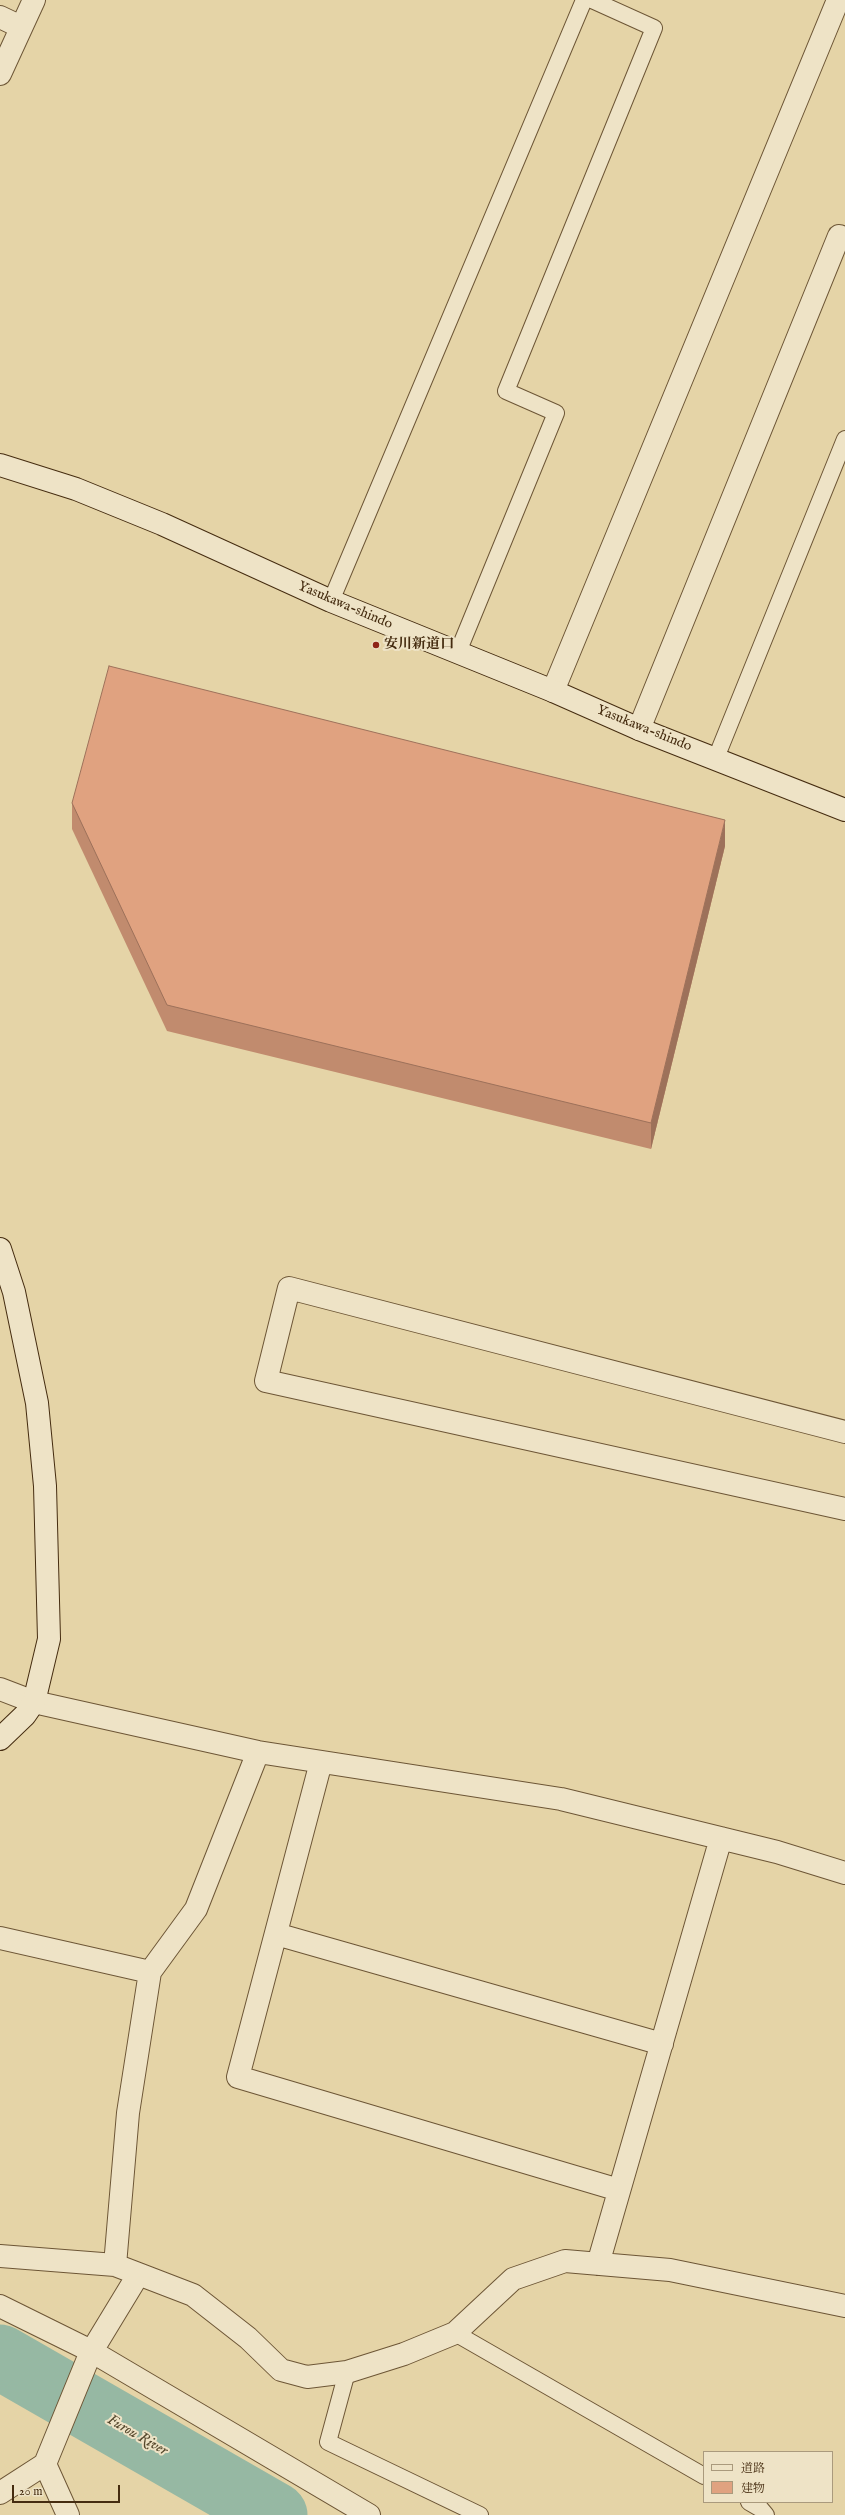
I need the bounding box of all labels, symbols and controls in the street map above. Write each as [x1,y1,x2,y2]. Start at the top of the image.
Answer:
street label: Yasukawa-shindo [295,579,395,633]
place label: 安川新道口 [384,637,454,653]
marker: 安川新道口 [371,640,381,650]
street label: Yasukawa-shindo [594,702,694,756]
water label: Furou River [104,2411,170,2461]
legend [703,2451,833,2503]
text: 道路 [741,2461,765,2476]
scale bar [14,2477,122,2503]
text: 建物 [741,2481,765,2496]
text: 20 m [19,2484,42,2499]

